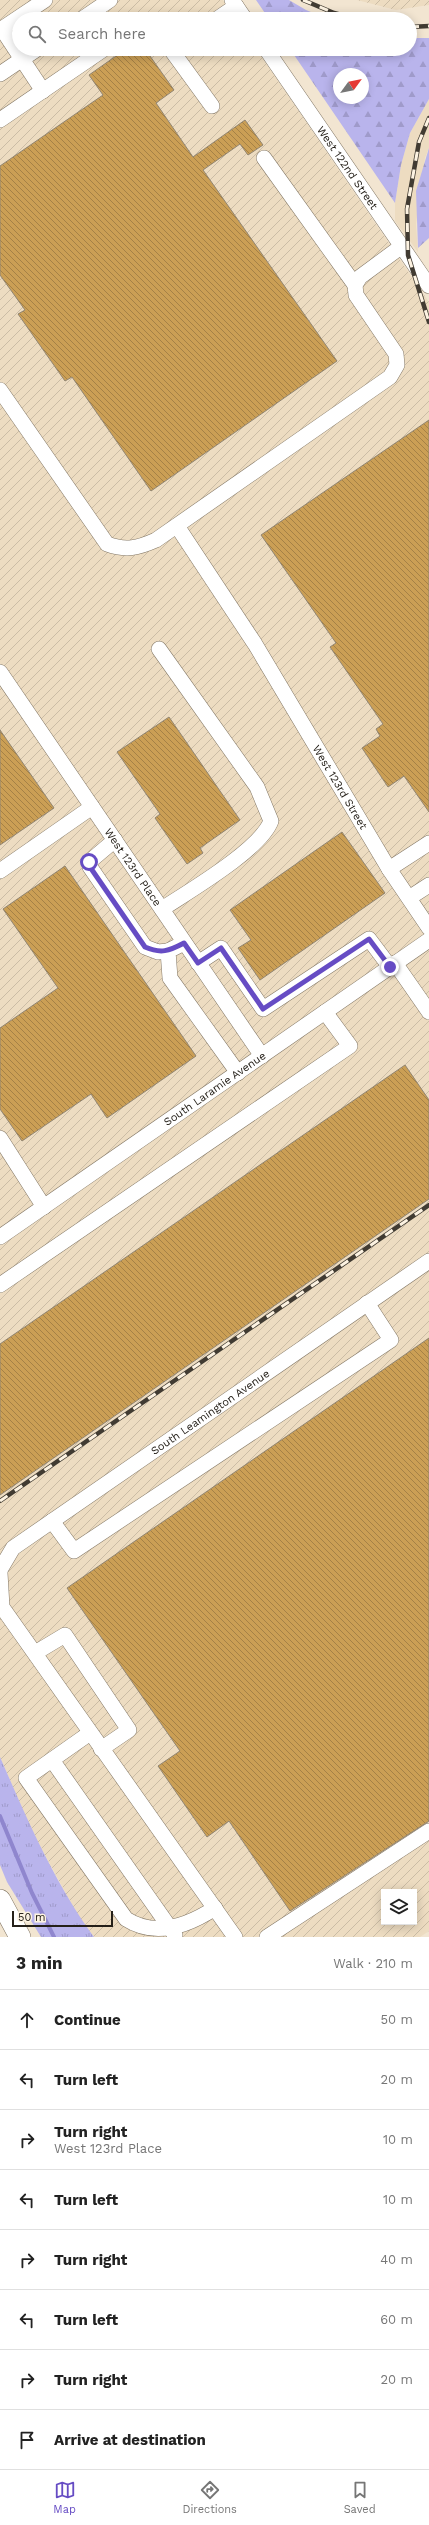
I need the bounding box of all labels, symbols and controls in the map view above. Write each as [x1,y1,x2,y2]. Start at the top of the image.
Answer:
search box [12,12,417,56]
icon: search [26,23,48,45]
text: Search here [58,25,146,43]
north arrow [333,68,369,104]
street label: West 122nd Street [314,124,381,212]
street label: West 123rd Street [310,743,370,832]
street label: West 123rd Place [101,826,164,909]
route start [80,853,98,871]
route end [381,958,399,976]
street label: South Laramie Avenue [161,1049,268,1129]
street label: South Leamington Avenue [149,1367,272,1458]
map controls [381,1889,417,1925]
button: layers [381,1889,417,1925]
scale bar [12,1909,113,1928]
text: 50 m [18,1911,45,1924]
text: 3 min [16,1953,62,1973]
text: Walk · 210 m [333,1956,413,1971]
icon: ahead [16,2009,38,2031]
text: Continue [54,2011,121,2029]
text: 50 m [381,2012,413,2027]
icon: left [16,2069,38,2091]
text: Turn left [54,2071,118,2089]
text: 20 m [381,2072,413,2087]
text: Turn right [54,2123,127,2141]
icon: right [16,2129,38,2151]
text: 10 m [383,2132,413,2147]
text: West 123rd Place [54,2141,162,2156]
icon: left [16,2189,38,2211]
text: Turn left [54,2191,118,2209]
text: 10 m [383,2192,413,2207]
icon: right [16,2249,38,2271]
text: Turn right [54,2251,127,2269]
text: 40 m [380,2252,413,2267]
icon: left [16,2309,38,2331]
text: Turn left [54,2311,118,2329]
text: 60 m [380,2312,413,2327]
icon: right [16,2369,38,2391]
text: Turn right [54,2371,127,2389]
text: 20 m [381,2372,413,2387]
icon: arrive [16,2429,38,2451]
text: Arrive at destination [54,2431,206,2449]
tab: Map [53,2479,76,2516]
tab: Directions [183,2479,237,2516]
tab: Saved [344,2479,376,2516]

